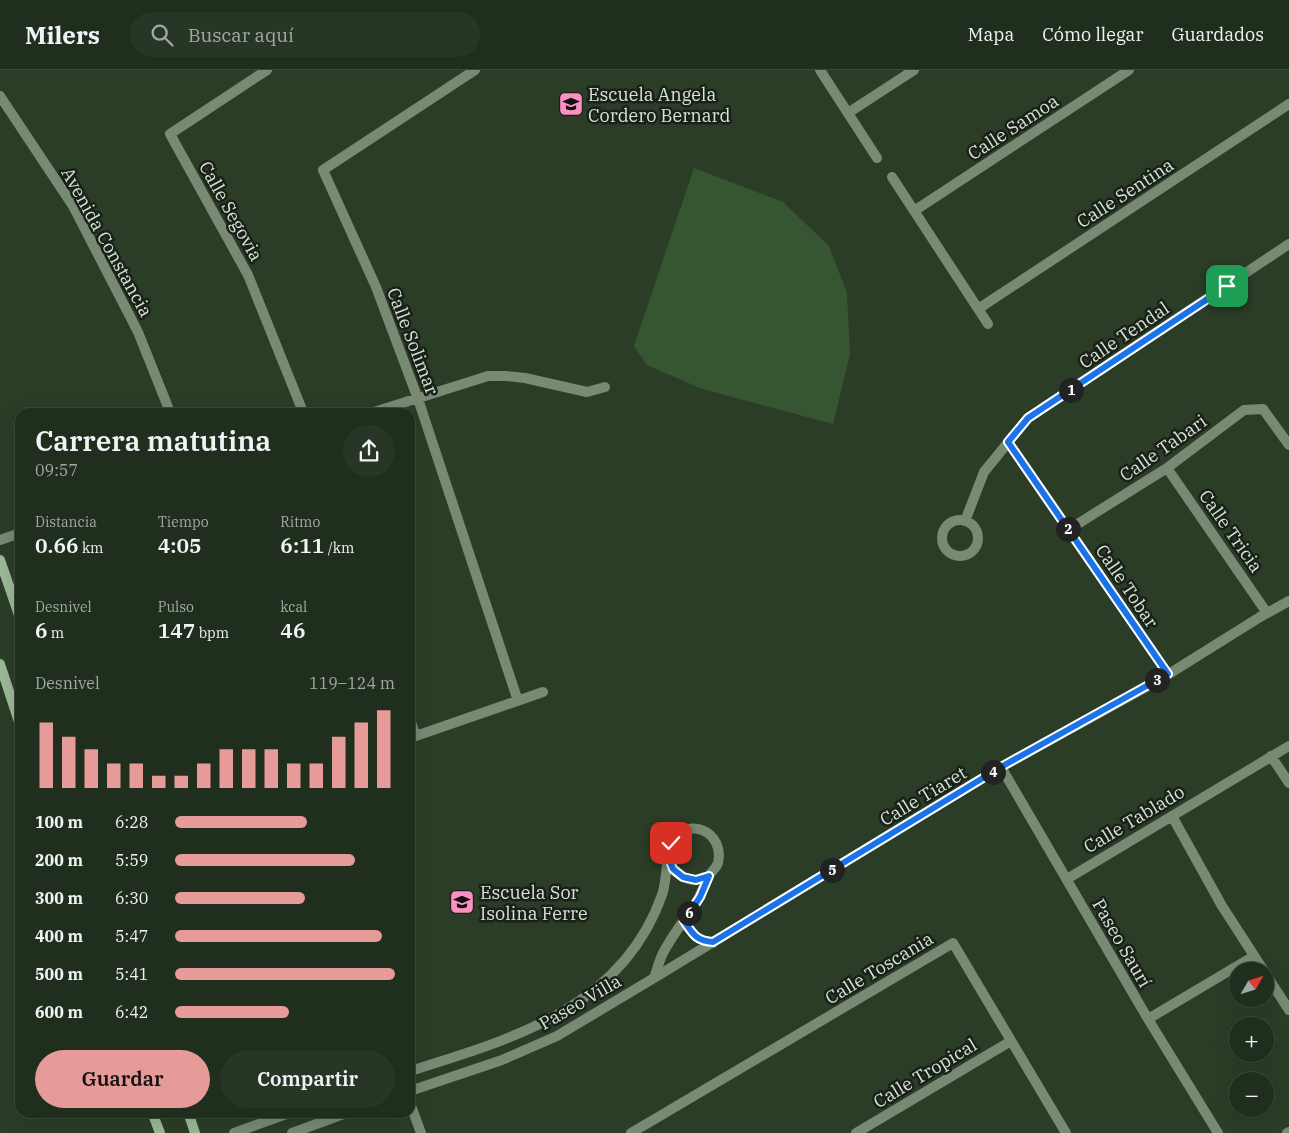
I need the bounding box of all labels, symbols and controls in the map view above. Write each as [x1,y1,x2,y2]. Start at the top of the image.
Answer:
search box [130,12,480,57]
text: Milers [25,19,100,51]
icon: search [148,21,176,49]
text: Buscar aquí [188,23,294,47]
text: Mapa [968,23,1014,46]
text: Cómo llegar [1042,23,1143,46]
text: Guardados [1171,23,1264,46]
place label: Escuela Angela Cordero Bernard [588,83,731,127]
street label: Calle Samoa [963,89,1063,165]
school or university icon: Escuela Angela Cordero Bernard [558,91,584,117]
street label: Calle Sentina [1072,153,1178,233]
street label: Calle Segovia [194,157,268,265]
street label: Avenida Constancia [56,163,158,321]
pin [1206,265,1248,307]
icon: arrive [1213,272,1241,300]
street label: Calle Solimar [382,284,444,398]
street label: Calle Tendal [1074,296,1174,374]
pin: 1 [1058,378,1084,402]
text: 1 [1067,381,1076,399]
street label: Calle Tabari [1115,409,1211,486]
text: Carrera matutina [35,422,271,459]
button: share [343,425,395,477]
text: 09:57 [35,460,78,480]
street label: Calle Tricia [1194,485,1268,577]
text: Distancia [35,513,97,531]
text: Tiempo [158,513,209,531]
text: Ritmo [280,513,320,531]
pin: 2 [1056,516,1080,542]
text: 2 [1064,520,1073,538]
text: 0.66 [35,531,79,559]
text: 4:05 [158,531,202,559]
text: 6:11 [280,531,324,559]
text: km [79,539,103,557]
text: /km [324,539,354,557]
street label: Calle Tobar [1091,540,1163,632]
text: Desnivel [35,598,92,616]
text: Pulso [158,598,194,616]
text: kcal [280,598,307,616]
text: 6 [35,616,48,644]
text: 147 [158,616,195,644]
text: 46 [280,616,306,644]
text: m [48,624,64,642]
text: bpm [195,624,229,642]
pin: 3 [1144,668,1170,692]
text: 3 [1153,671,1162,689]
text: Desnivel [35,673,100,693]
text: 119–124 m [309,673,395,693]
pin: 4 [980,760,1006,784]
street label: Calle Tiaret [875,761,971,831]
text: 4 [989,763,998,781]
street label: Calle Tablado [1079,780,1189,858]
text: 100 m [35,812,83,832]
text: 6:28 [115,812,148,832]
pin [650,822,692,864]
icon: check [657,829,685,857]
text: 200 m [35,850,83,870]
text: 5:59 [115,850,148,870]
pin: 5 [820,858,844,882]
text: 5 [828,861,837,879]
place label: Escuela Sor Isolina Ferre [480,881,588,925]
text: 300 m [35,888,83,908]
text: 6:30 [115,888,148,908]
school or university icon: Escuela Sor Isolina Ferre [449,889,475,915]
street label: Paseo Saurí [1087,895,1157,992]
pin: 6 [676,900,702,926]
text: 6 [685,904,694,922]
text: 400 m [35,926,83,946]
text: 5:47 [115,926,148,946]
street label: Calle Toscania [821,927,937,1009]
north arrow [1229,962,1274,1008]
map controls [1229,962,1274,1117]
text: 500 m [35,964,83,984]
text: 5:41 [115,964,148,984]
street label: Paseo Villa [535,969,625,1035]
text: 600 m [35,1002,83,1022]
text: 6:42 [115,1002,148,1022]
button: + [1229,1017,1274,1062]
street label: Calle Tropical [869,1033,981,1113]
button: Guardar [35,1050,210,1108]
button: Compartir [220,1050,395,1108]
button: − [1229,1072,1274,1117]

